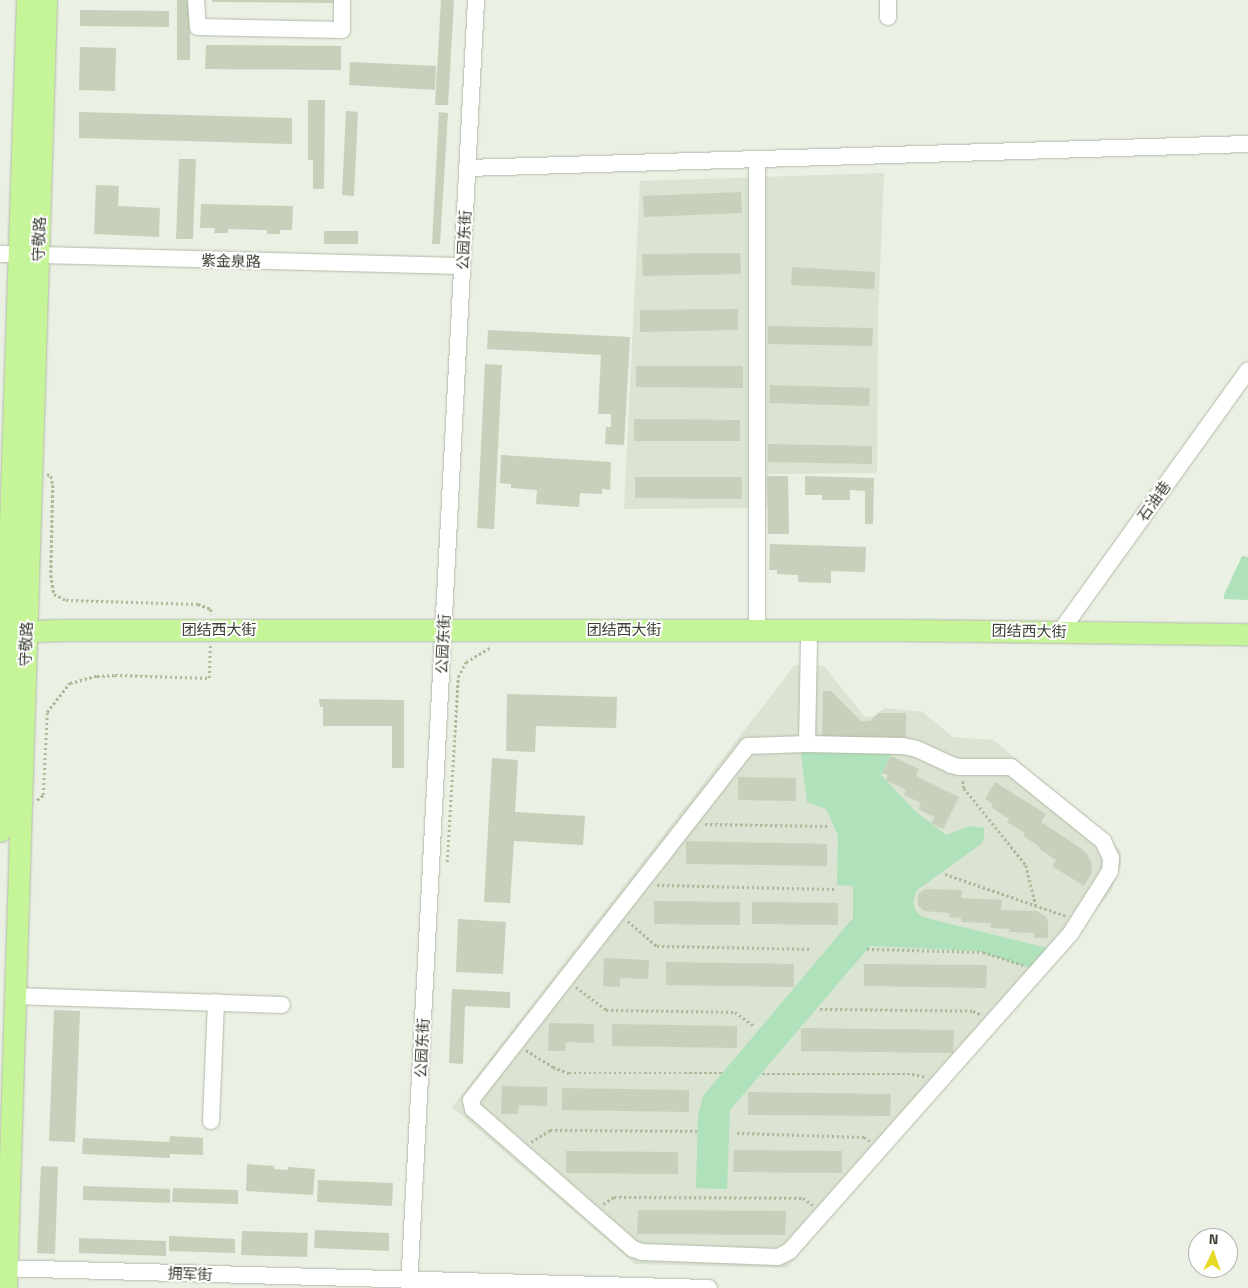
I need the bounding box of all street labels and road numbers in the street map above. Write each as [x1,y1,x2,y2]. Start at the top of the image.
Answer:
street label: 公园东街 [453,210,475,270]
street label: 守敬路 [29,216,49,262]
street label: 紫金泉路 [201,251,261,271]
street label: 石油巷 [1133,478,1175,524]
street label: 公园东街 [432,614,454,674]
street label: 守敬路 [16,621,36,667]
street label: 团结西大街 [182,621,256,639]
street label: 团结西大街 [587,621,661,639]
street label: 团结西大街 [991,621,1067,641]
street label: 公园东街 [411,1018,433,1078]
street label: 拥军街 [167,1264,213,1284]

